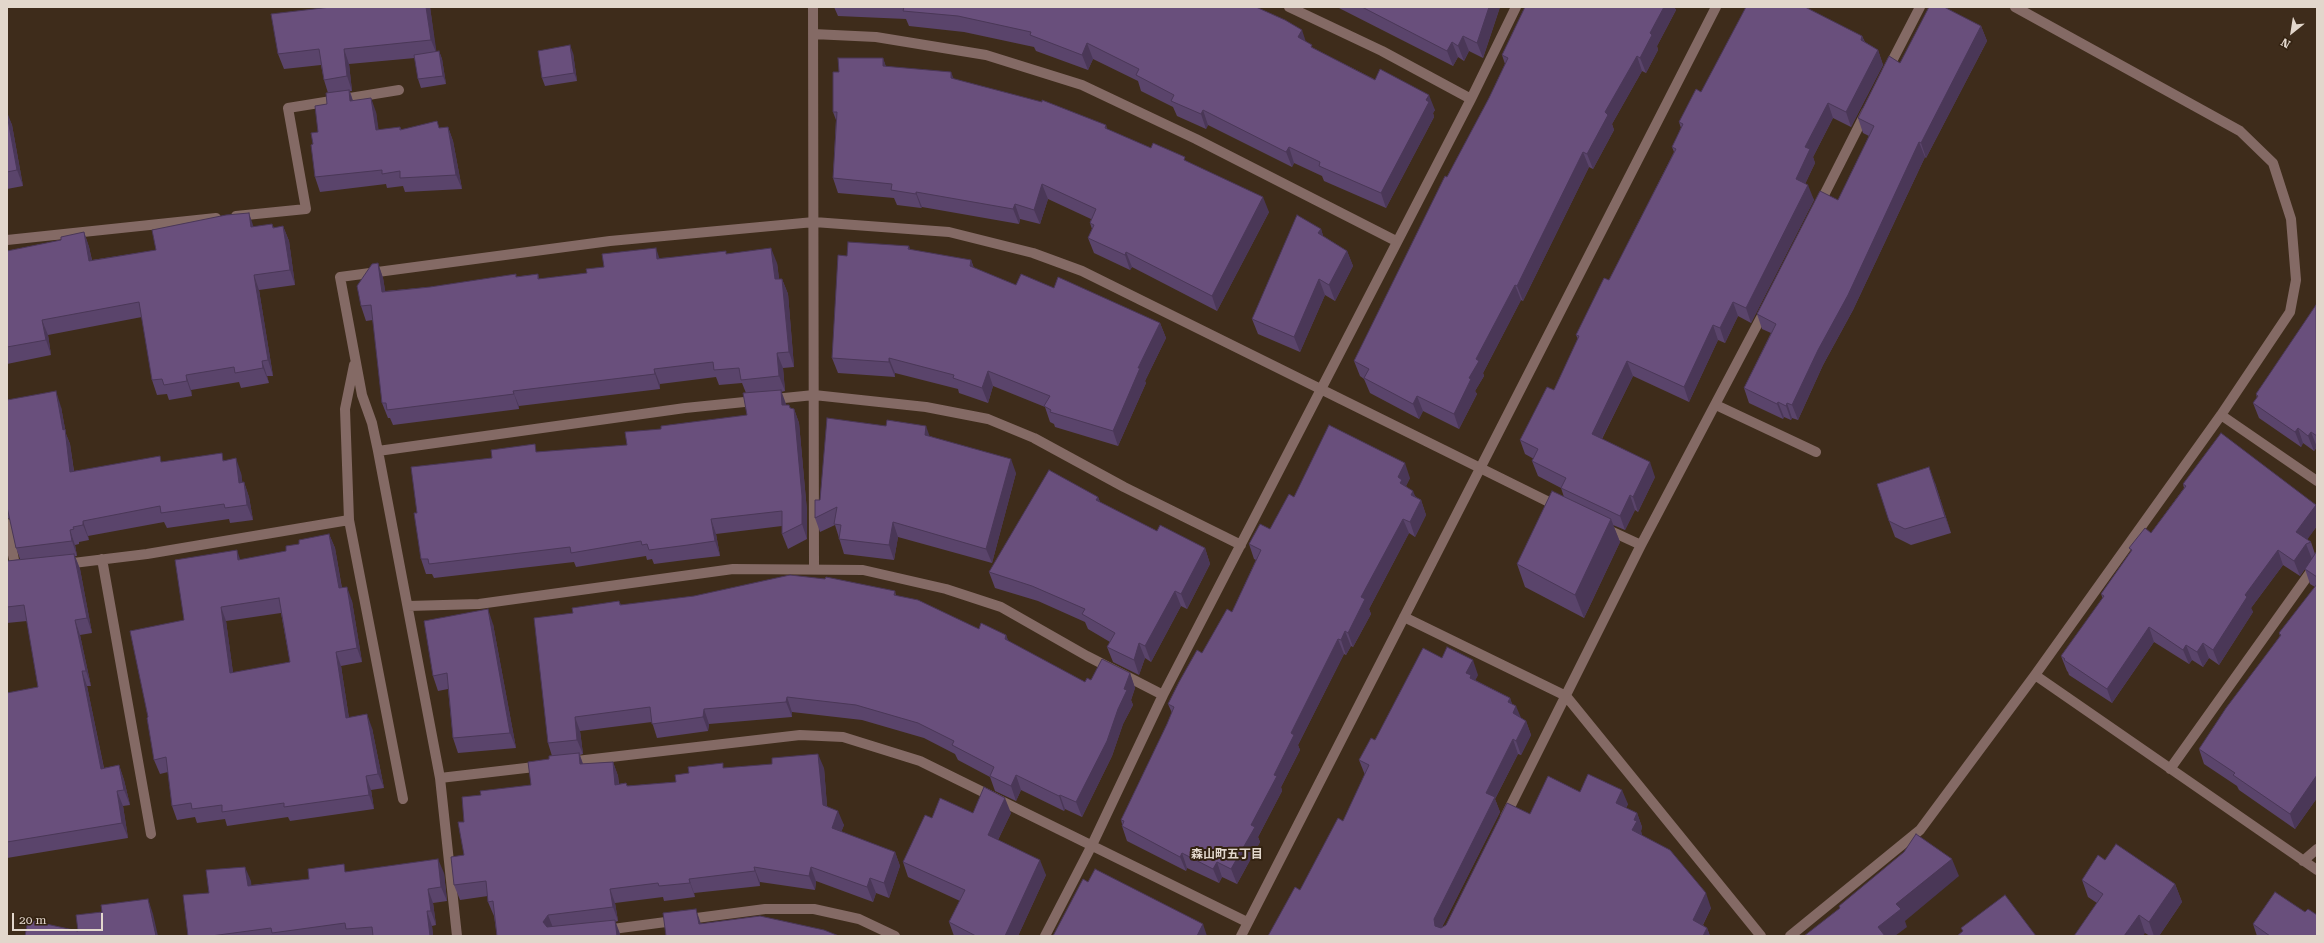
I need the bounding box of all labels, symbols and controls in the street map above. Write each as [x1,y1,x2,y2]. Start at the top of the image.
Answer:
north arrow [2272,12,2312,52]
text: N [2279,35,2293,51]
district label: 森山町五丁目 [1191,847,1263,861]
scale bar [14,905,105,931]
text: 20 m [19,913,46,927]

